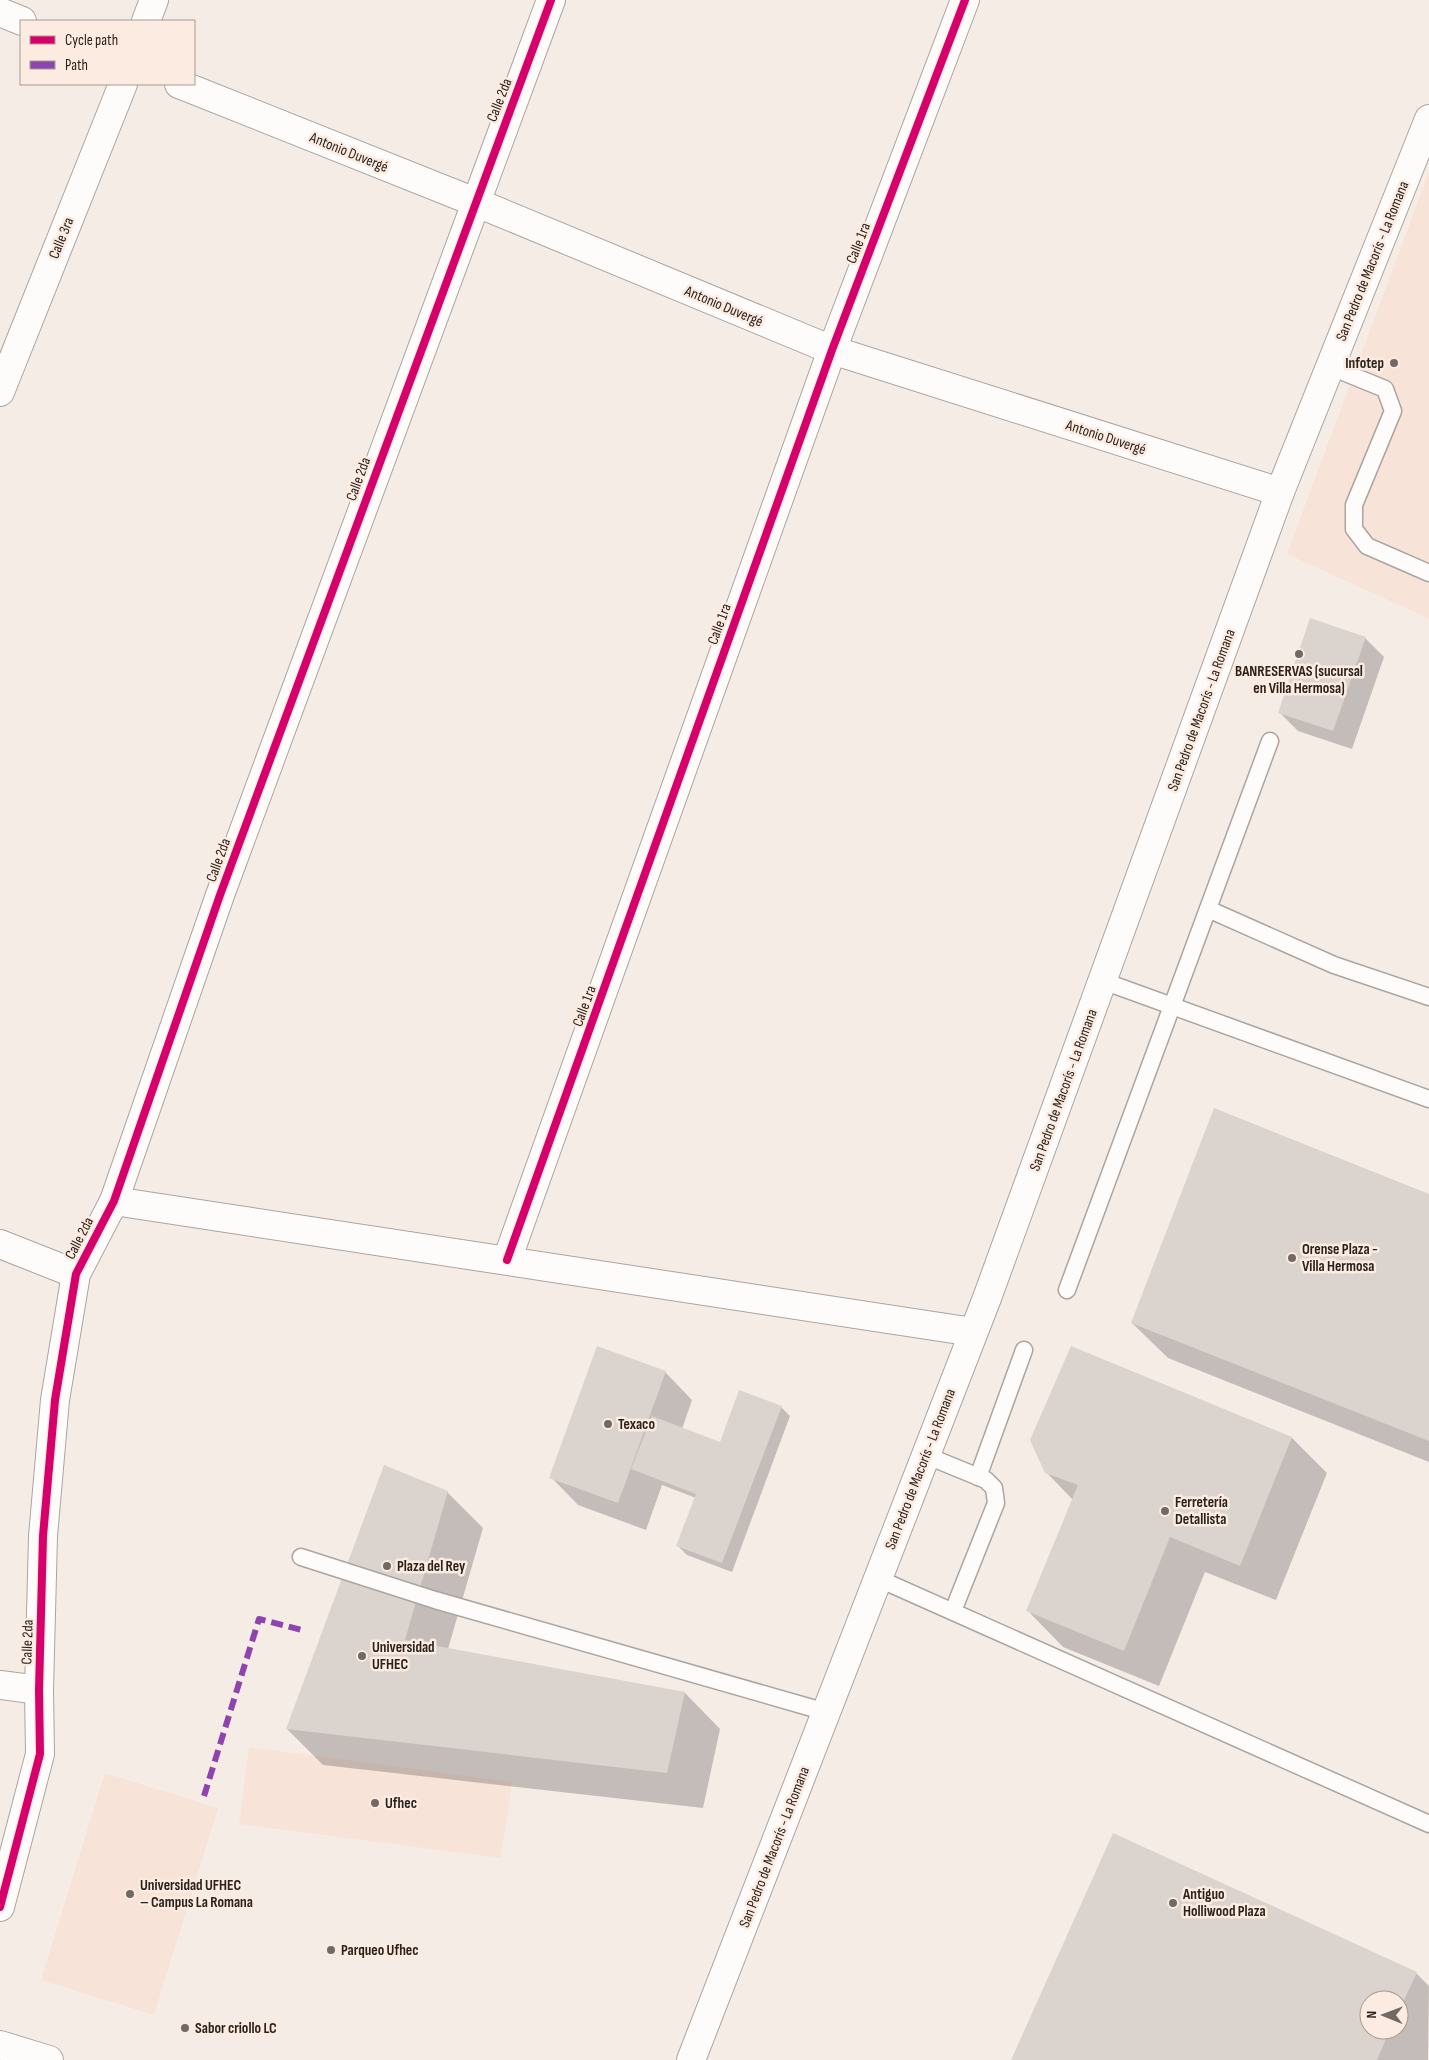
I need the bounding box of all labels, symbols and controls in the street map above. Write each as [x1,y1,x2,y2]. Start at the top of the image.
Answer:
legend [20,20,195,85]
text: Cycle path [65,31,118,50]
text: Path [65,56,88,75]
street label: Calle 2da [483,76,516,125]
street label: Antonio Duvergé [306,128,391,177]
street label: San Pedro de Macorís - La Romana [1332,178,1413,344]
street label: Calle 3ra [45,215,78,262]
street label: Calle 1ra [842,220,875,266]
street label: Antonio Duvergé [681,281,766,331]
place label: Infotep [1345,354,1384,373]
marker: Infotep [1388,357,1400,369]
street label: Antonio Duvergé [1063,415,1148,459]
street label: Calle 2da [342,455,375,504]
street label: Calle 1ra [703,601,736,647]
street label: San Pedro de Macorís - La Romana [1163,626,1240,794]
marker: BANRESERVAS (sucursal en Villa Hermosa) [1293,648,1305,660]
place label: BANRESERVAS (sucursal en Villa Hermosa) [1235,662,1363,698]
street label: Calle 2da [202,836,235,885]
street label: Calle 1ra [568,983,601,1029]
street label: San Pedro de Macorís - La Romana [1025,1006,1102,1174]
street label: Calle 2da [61,1214,98,1263]
place label: Orense Plaza - Villa Hermosa [1302,1240,1378,1276]
marker: Orense Plaza - Villa Hermosa [1286,1252,1298,1264]
street label: San Pedro de Macorís - La Romana [881,1386,960,1552]
place label: Texaco [618,1415,655,1434]
marker: Texaco [602,1418,614,1430]
place label: Ferretería Detallista [1175,1493,1228,1529]
marker: Ferretería Detallista [1159,1505,1171,1517]
place label: Plaza del Rey [397,1557,466,1576]
marker: Plaza del Rey [381,1560,393,1572]
street label: Calle 2da [17,1619,38,1665]
place label: Universidad UFHEC [372,1638,435,1674]
marker: Universidad UFHEC [356,1650,368,1662]
street label: San Pedro de Macorís - La Romana [735,1764,814,1930]
place label: Ufhec [385,1794,417,1813]
marker: Ufhec [369,1797,381,1809]
place label: Universidad UFHEC – Campus La Romana [140,1876,253,1912]
place label: Antiguo Holliwood Plaza [1182,1885,1266,1921]
marker: Universidad UFHEC – Campus La Romana [124,1888,136,1900]
marker: Antiguo Holliwood Plaza [1167,1897,1179,1909]
place label: Parqueo Ufhec [341,1941,419,1960]
marker: Parqueo Ufhec [325,1944,337,1956]
north arrow [1359,1990,1409,2040]
text: N [1363,2011,1380,2019]
place label: Sabor criollo LC [195,2019,277,2038]
marker: Sabor criollo LC [179,2022,191,2034]

